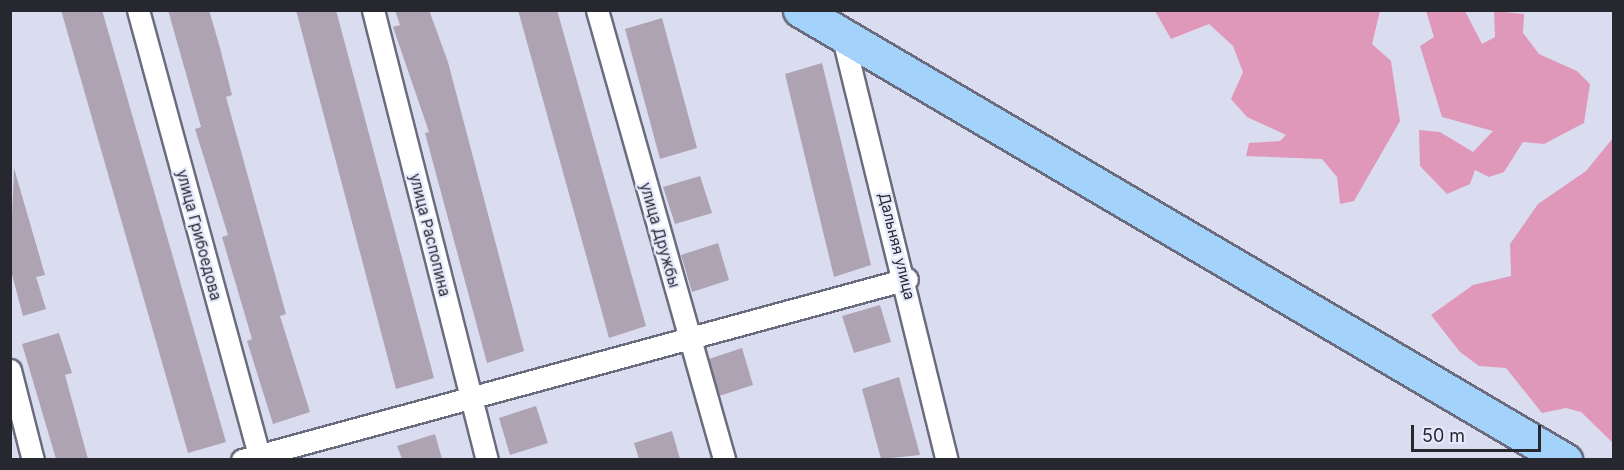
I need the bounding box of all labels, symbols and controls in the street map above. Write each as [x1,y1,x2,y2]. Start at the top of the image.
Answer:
street label: улица Грибоедова [173,168,225,302]
street label: улица Распопина [406,172,454,298]
street label: улица Дружбы [636,180,684,290]
street label: Дальняя улица [875,190,919,302]
scale bar [1414,413,1544,451]
text: 50 m [1422,425,1465,446]

